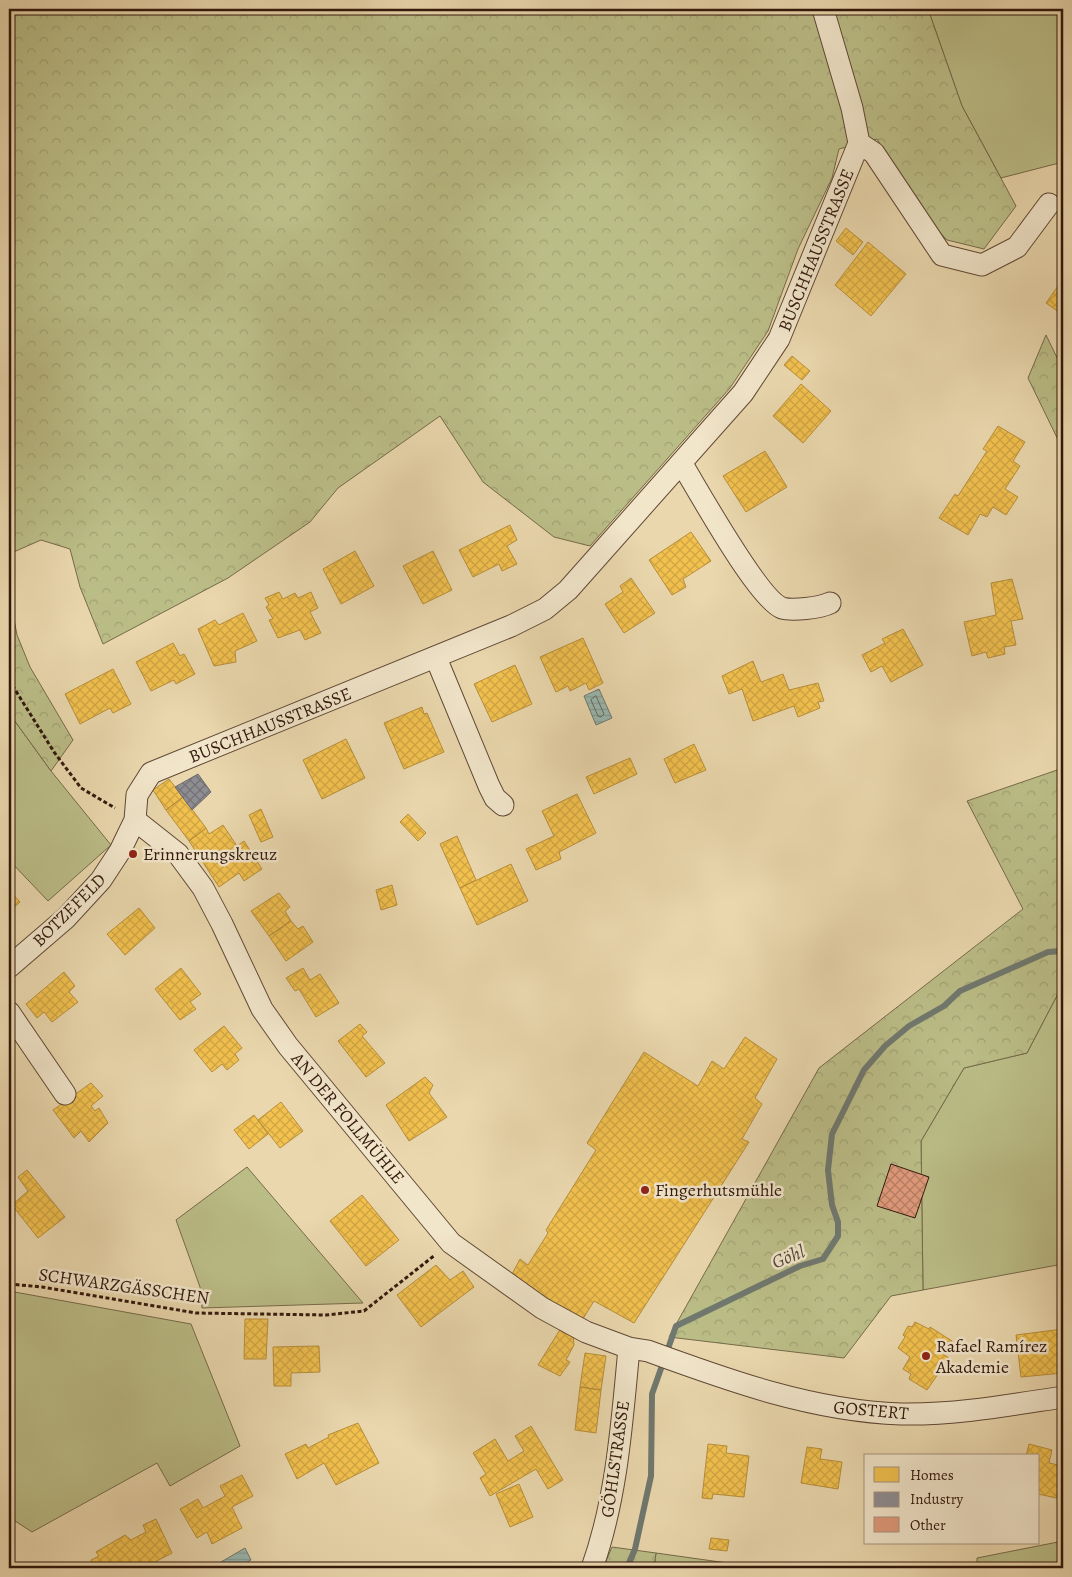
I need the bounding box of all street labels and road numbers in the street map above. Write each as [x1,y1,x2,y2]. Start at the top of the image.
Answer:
street label: BUSCHHAUSSTRASSE [772,165,860,335]
street label: BUSCHHAUSSTRASSE [185,681,355,769]
street label: BOTZEFELD [27,868,111,952]
street label: AN DER FOLLMÜHLE [285,1046,410,1189]
street label: SCHWARZGÄSSCHEN [37,1262,211,1310]
street label: GOSTERT [832,1395,910,1425]
street label: GÖHLSTRASSE [595,1399,635,1519]

